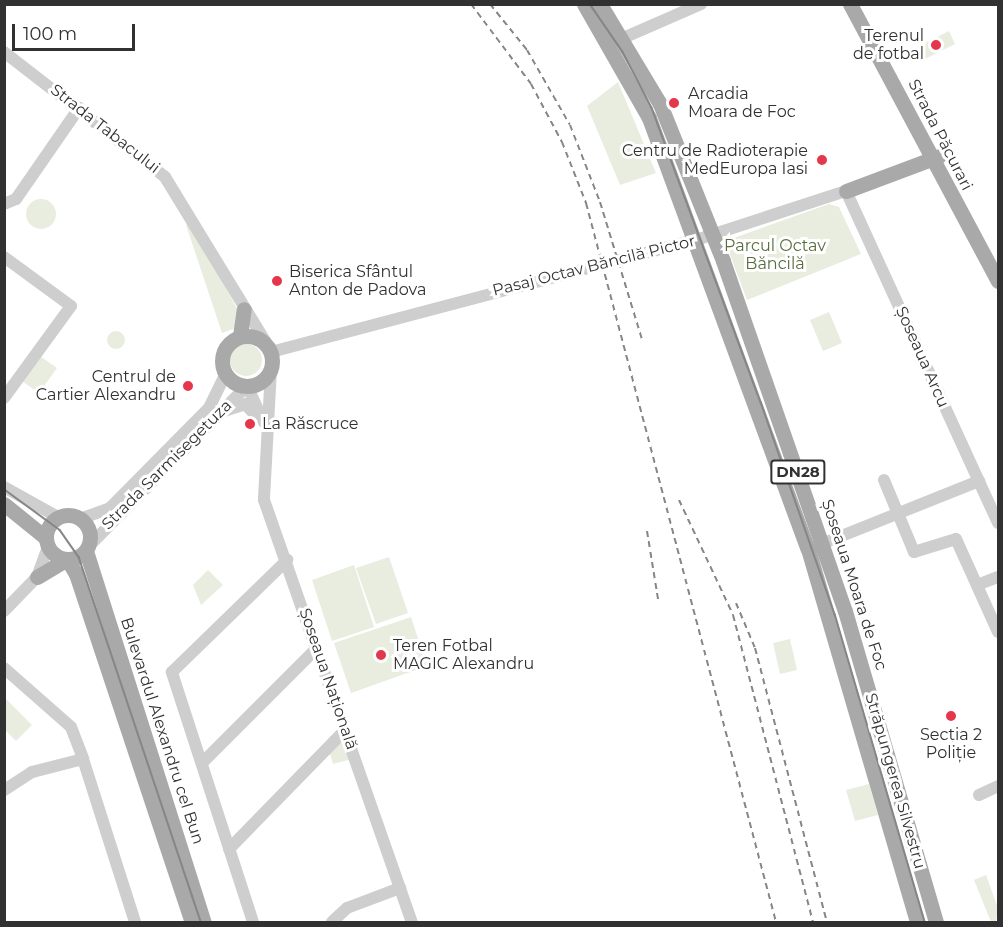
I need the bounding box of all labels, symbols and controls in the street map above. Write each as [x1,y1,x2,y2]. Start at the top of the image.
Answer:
scale bar [15,12,138,50]
text: 100 m [23,23,77,45]
place label: Terenul de fotbal [853,26,924,64]
marker: Terenul de fotbal [929,38,943,52]
street label: Strada Păcurari [904,76,976,194]
street label: Strada Tabacului [46,80,164,178]
place label: Arcadia Moara de Foc [688,84,796,122]
marker: Arcadia Moara de Foc [665,94,683,112]
place label: Centru de Radioterapie MedEuropa Iasi [622,141,808,179]
marker: Centru de Radioterapie MedEuropa Iasi [813,151,831,169]
street label: Pasaj Octav Băncilă Pictor [491,231,697,301]
park label: Parcul Octav Băncilă [724,236,826,274]
place label: Biserica Sfântul Anton de Padova [289,262,426,300]
marker: Biserica Sfântul Anton de Padova [270,274,284,288]
street label: Șoseaua Arcu [891,304,953,410]
place label: Centrul de Cartier Alexandru [36,367,176,405]
marker: Centrul de Cartier Alexandru [181,379,195,393]
street label: Strada Sarmisegetuza [98,396,236,534]
place label: La Răscruce [262,414,358,434]
marker: La Răscruce [243,417,257,431]
road number: DN28 [770,460,826,484]
street label: Șoseaua Moara de Foc [817,497,891,673]
street label: Șoseaua Națională [295,606,361,752]
street label: Bulevardul Alexandru cel Bun [116,615,208,847]
place label: Teren Fotbal MAGIC Alexandru [393,636,534,674]
marker: Teren Fotbal MAGIC Alexandru [374,648,388,662]
street label: Străpungerea Silvestru [861,691,929,871]
marker: Secția 2 Poliție [944,709,958,723]
place label: Secția 2 Poliție [920,725,982,763]

